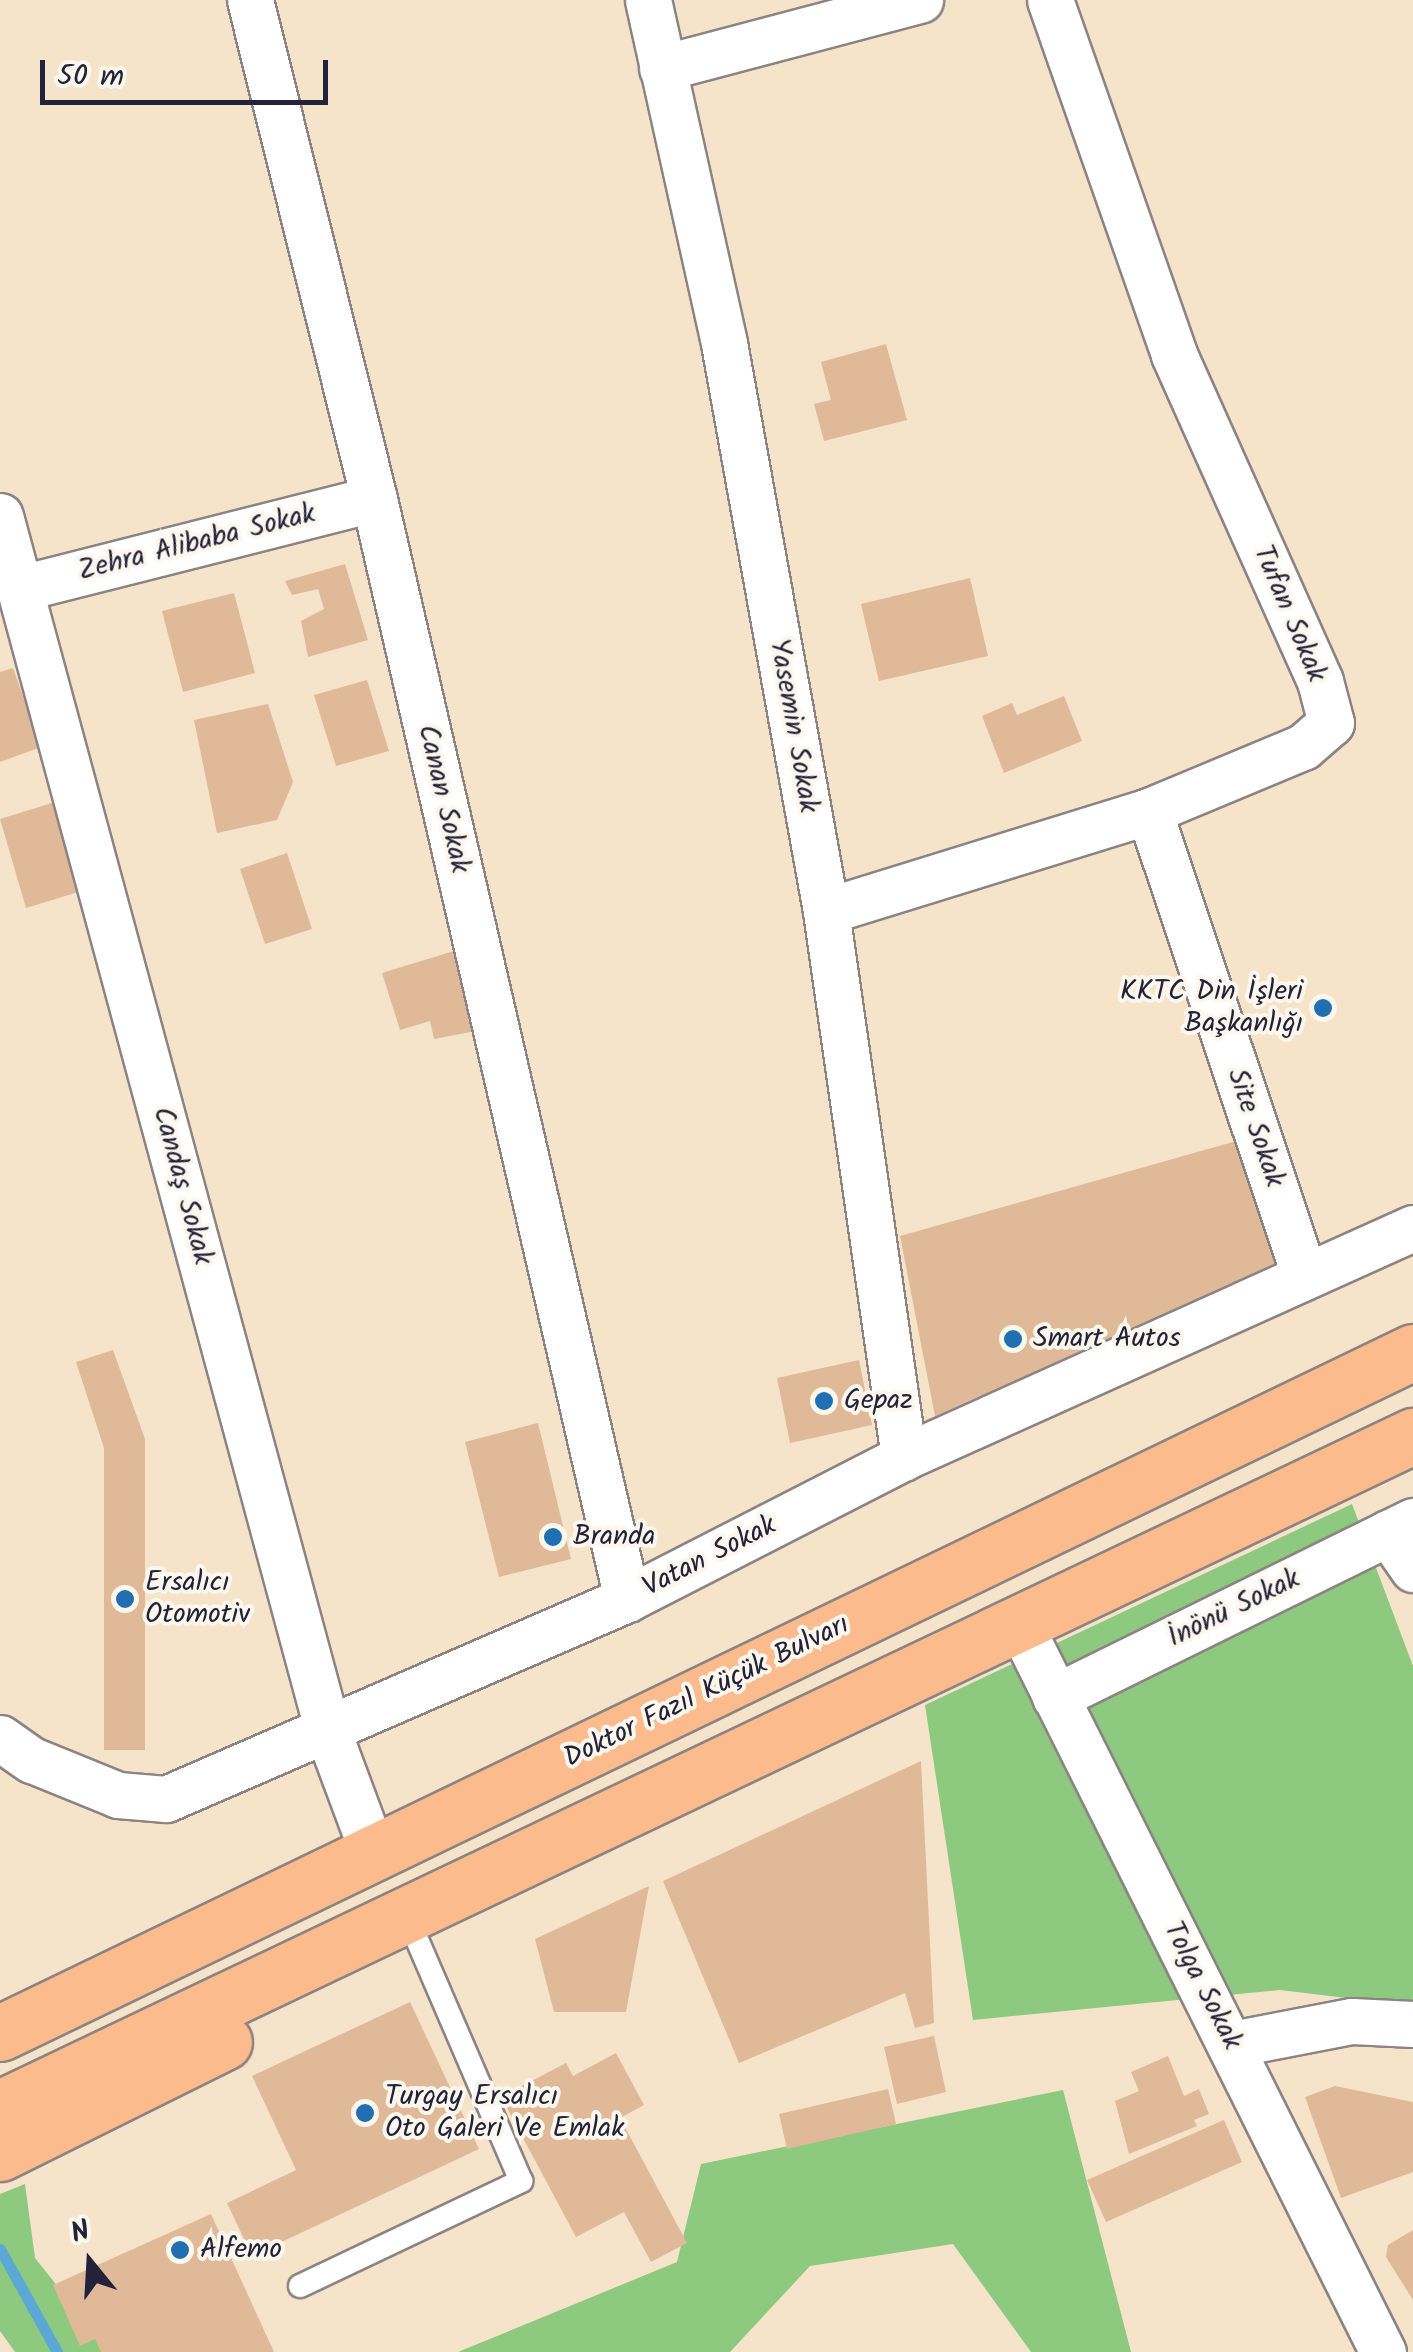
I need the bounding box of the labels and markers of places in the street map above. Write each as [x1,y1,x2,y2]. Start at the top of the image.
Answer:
place label: KKTC Din İşleri Başkanlığı [1120,975,1303,1041]
marker: KKTC Din İşleri Başkanlığı [1312,997,1334,1019]
place label: Smart Autos [1033,1322,1181,1356]
marker: Smart Autos [1002,1328,1024,1350]
place label: Gepaz [844,1384,913,1418]
marker: Gepaz [813,1390,835,1412]
place label: Branda [573,1520,655,1554]
marker: Branda [542,1526,564,1548]
place label: Ersalıcı Otomotiv [145,1566,250,1632]
marker: Ersalıcı Otomotiv [114,1588,136,1610]
place label: Turgay Ersalıcı Oto Galeri Ve Emlak [385,2080,624,2146]
marker: Turgay Ersalıcı Oto Galeri Ve Emlak [354,2102,376,2124]
place label: Alfemo [200,2233,282,2267]
marker: Alfemo [169,2239,191,2261]

